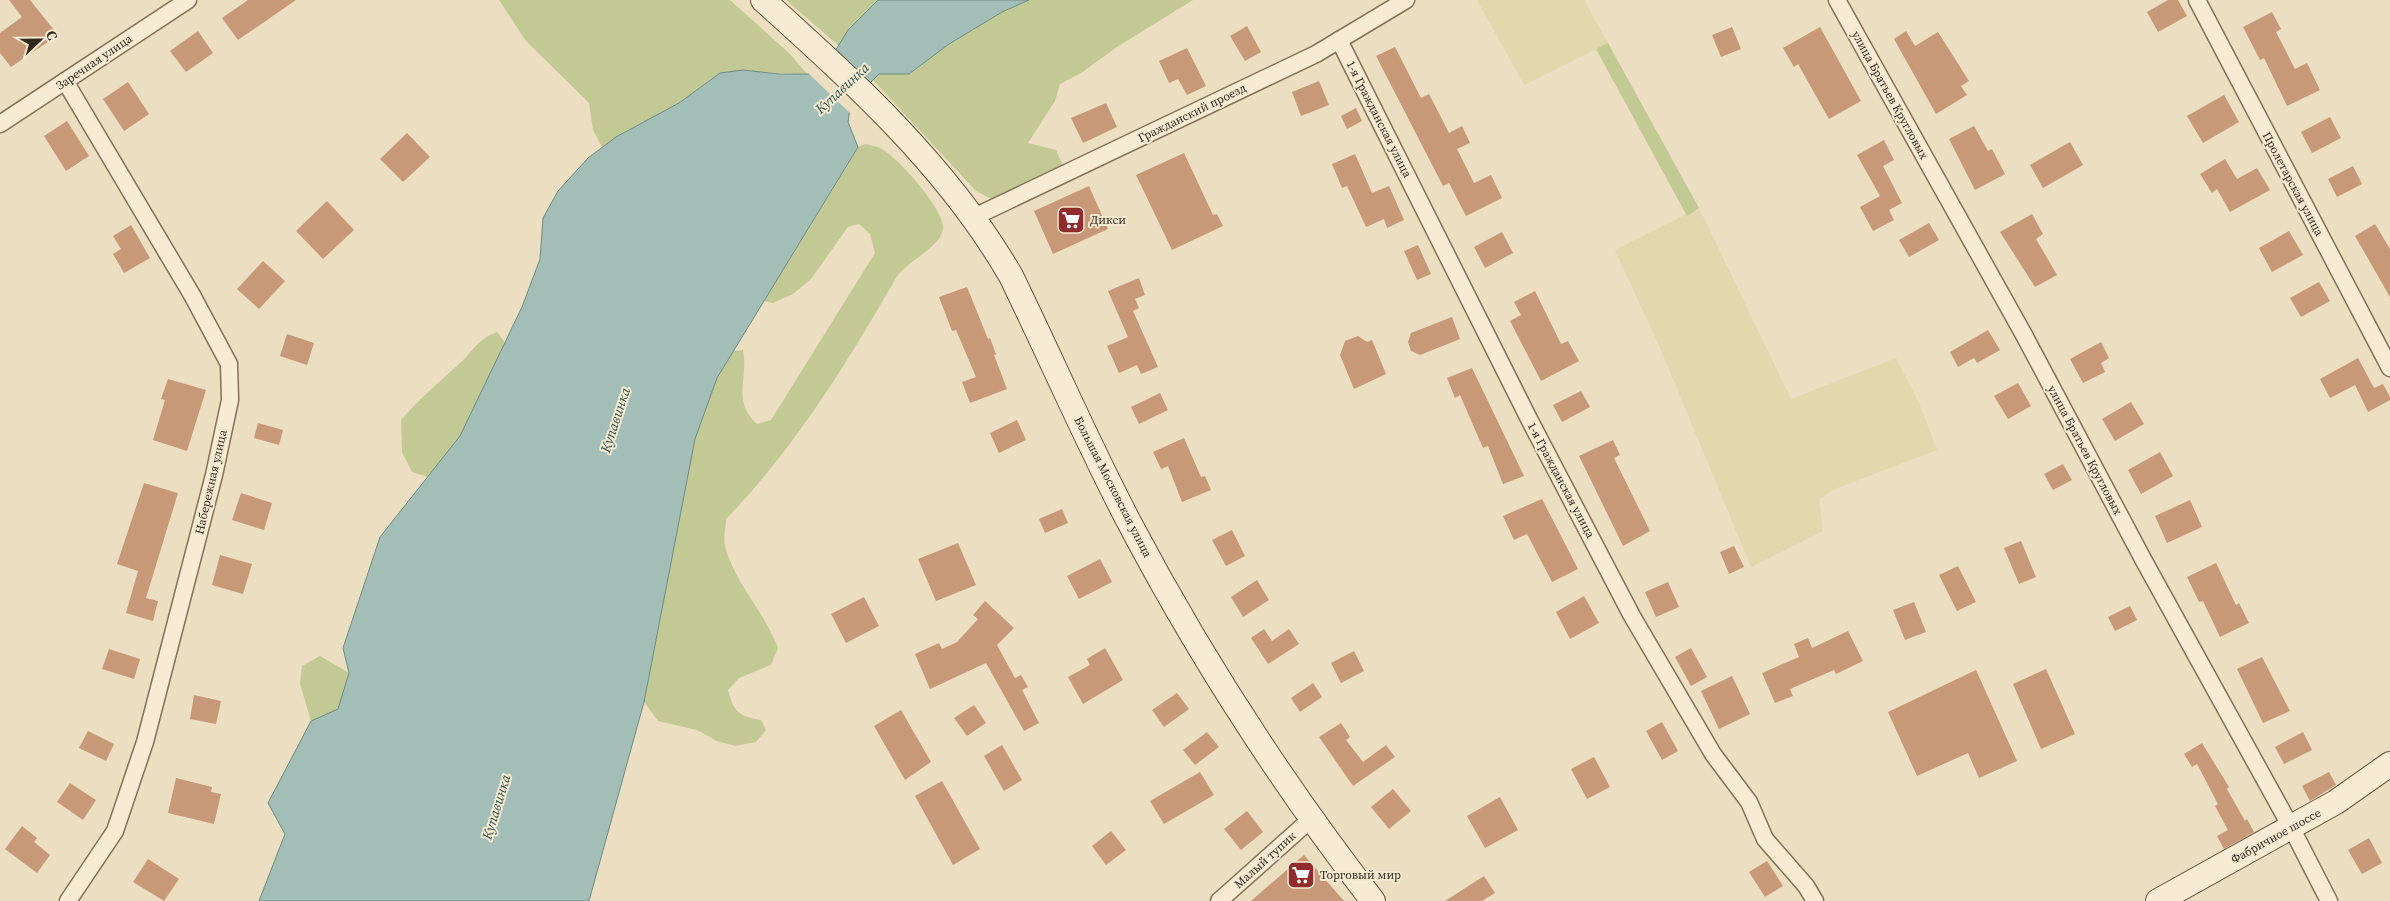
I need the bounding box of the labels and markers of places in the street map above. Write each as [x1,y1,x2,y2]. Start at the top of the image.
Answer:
supermarket icon: Дикси [1056,205,1086,235]
place label: Дикси [1090,212,1126,228]
supermarket icon: Торговый мир [1286,860,1316,890]
place label: Торговый мир [1320,867,1401,883]

